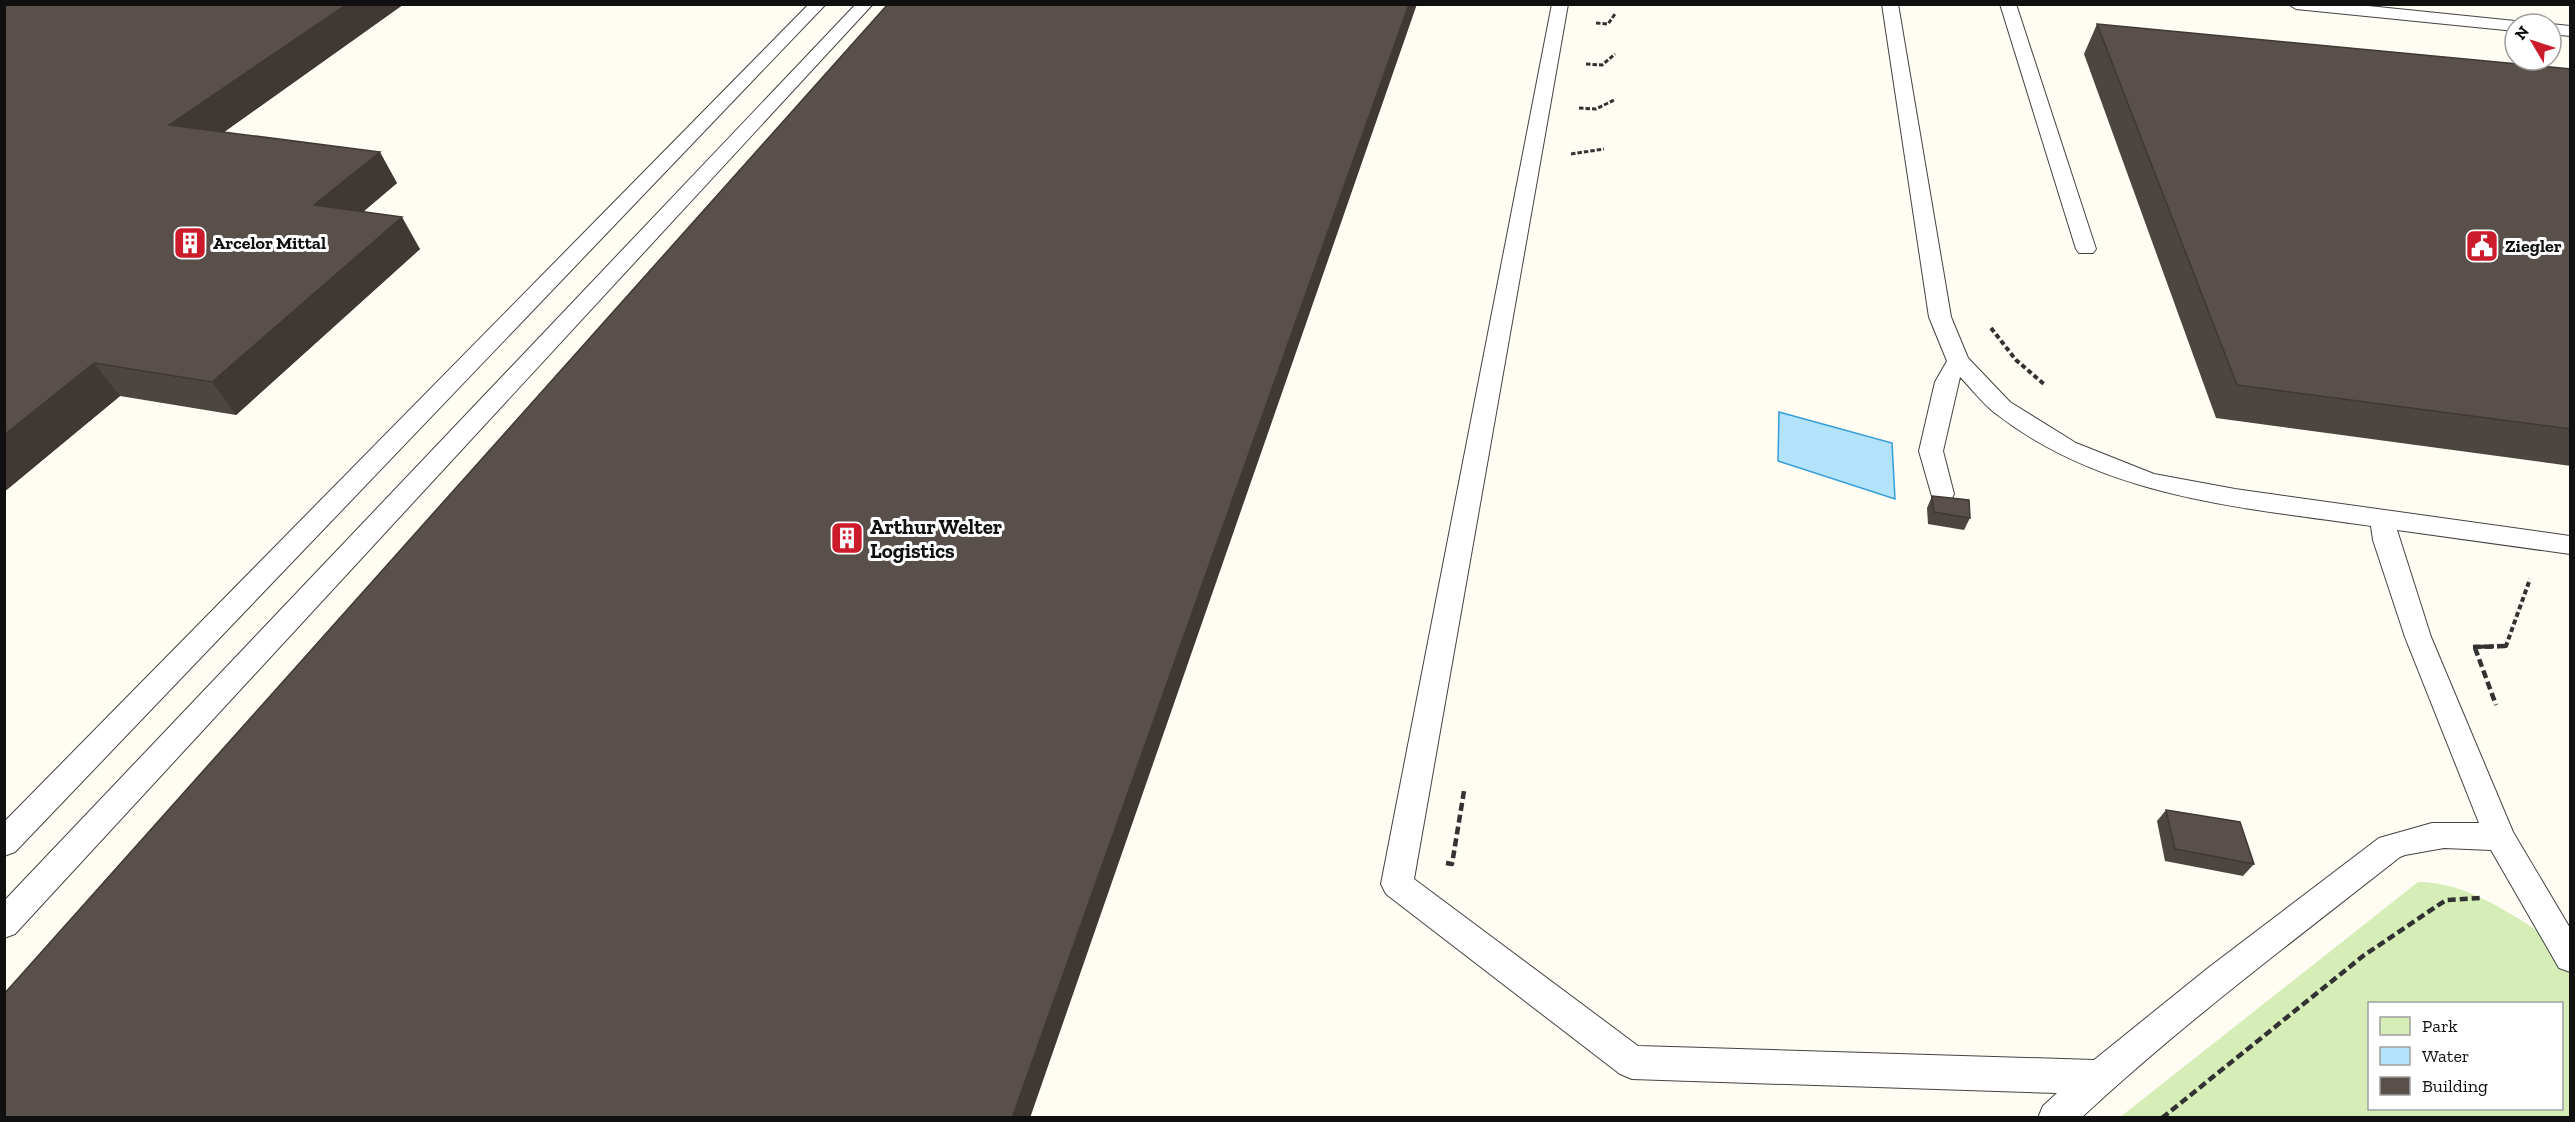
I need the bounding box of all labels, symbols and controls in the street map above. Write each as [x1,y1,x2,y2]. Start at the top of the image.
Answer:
north arrow [2503,12,2563,72]
text: N [2511,22,2533,44]
building icon: Arcelor Mittal [172,225,208,261]
public building icon: Ziegler [2464,228,2500,264]
place label: Arcelor Mittal [213,232,326,254]
place label: Ziegler [2505,235,2562,257]
place label: Arthur Welter Logistics [870,514,1002,563]
building icon: Arthur Welter Logistics [829,520,865,556]
legend [2368,1002,2563,1110]
text: Park [2422,1015,2458,1037]
text: Water [2422,1045,2469,1067]
text: Building [2422,1075,2488,1097]

